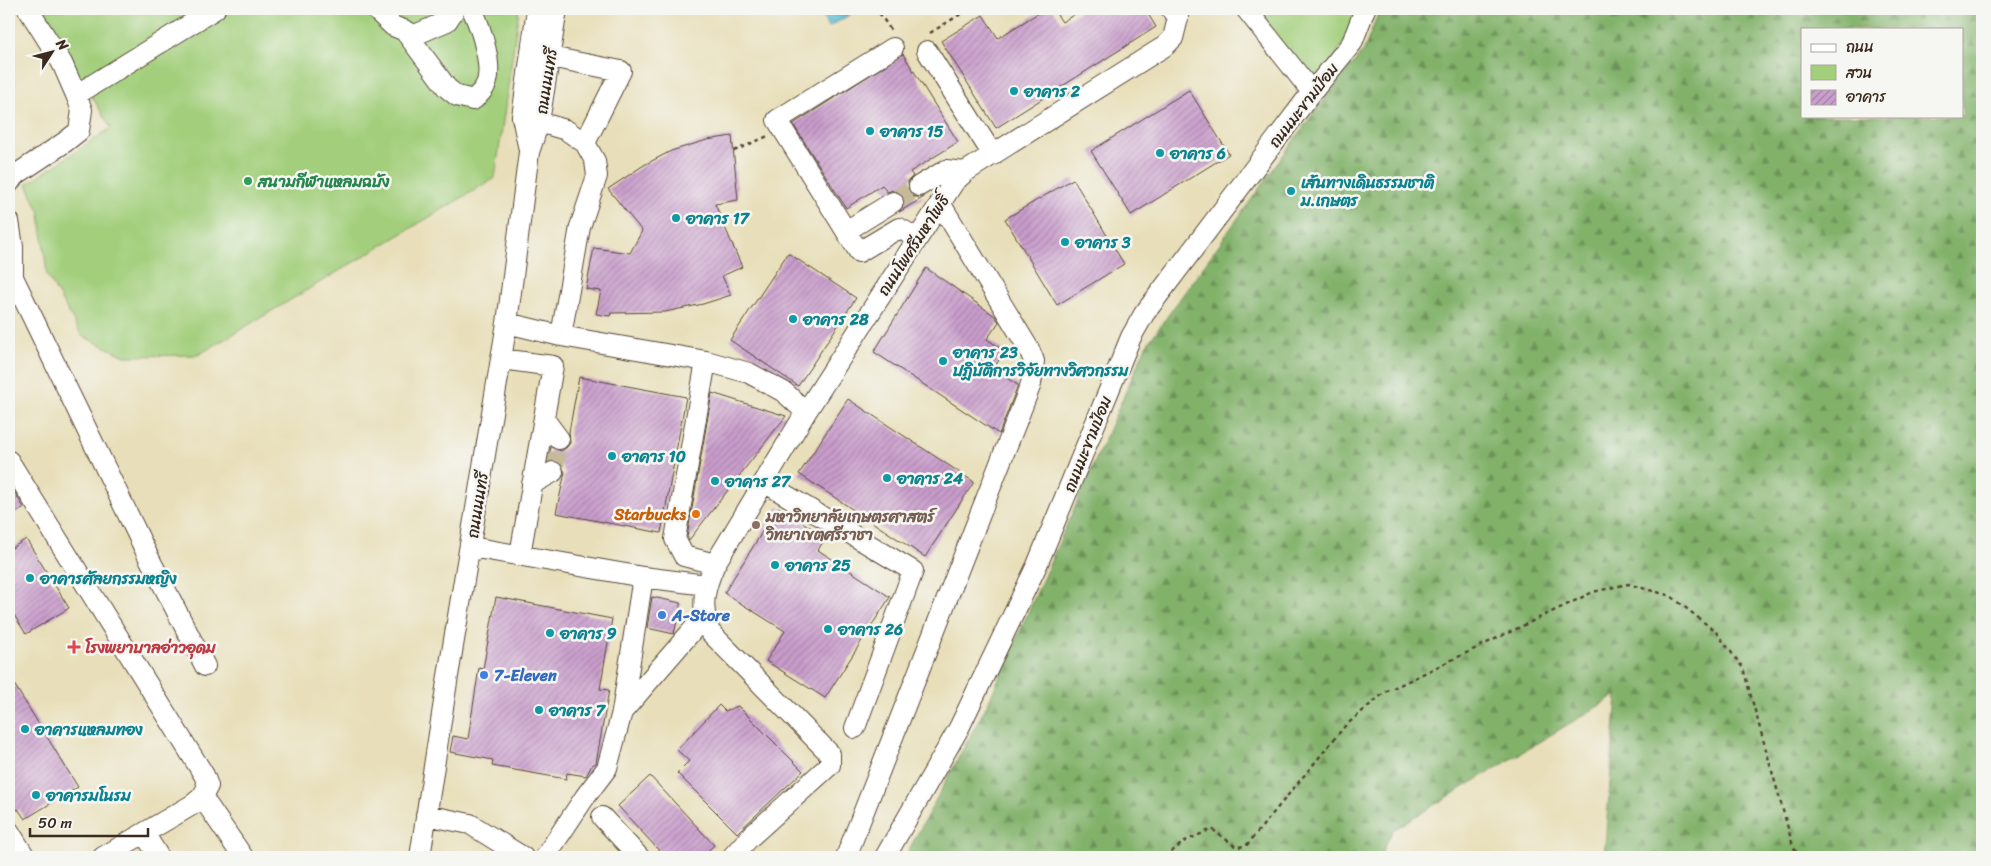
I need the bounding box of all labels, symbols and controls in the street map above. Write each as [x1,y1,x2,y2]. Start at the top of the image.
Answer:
north arrow [28,28,78,78]
legend [1801,28,1964,118]
text: N [49,33,75,56]
text: ถนน [1846,34,1874,60]
street label: ถนนนนทรี [527,44,566,116]
street label: ถนนมะขามป้อม [1261,56,1346,154]
text: สวน [1845,60,1872,86]
place label: อาคาร 2 [1023,77,1081,106]
text: อาคาร [1845,84,1887,110]
marker: อาคาร 2 [1008,85,1020,97]
place label: อาคาร 15 [879,117,944,146]
marker: อาคาร 15 [864,125,876,137]
place label: อาคาร 6 [1169,139,1226,168]
marker: อาคาร 6 [1154,147,1166,159]
place label: สนามกีฬาแหลมฉบัง [257,167,390,196]
place label: เส้นทางเดินธรรมชาติ ม.เกษตร [1300,168,1435,215]
marker: สนามกีฬาแหลมฉบัง [242,175,254,187]
street label: ถนนโพศรีมหาโพธิ์ [870,185,960,302]
marker: เส้นทางเดินธรรมชาติ ม.เกษตร [1285,185,1297,197]
place label: อาคาร 17 [685,204,751,233]
marker: อาคาร 17 [670,212,682,224]
place label: อาคาร 3 [1074,228,1131,257]
marker: อาคาร 3 [1059,236,1071,248]
place label: อาคาร 28 [802,305,869,334]
marker: อาคาร 28 [787,313,799,325]
place label: อาคาร 23 ปฏิบัติการวิจัยทางวิศวกรรม [952,338,1129,385]
marker: อาคาร 23 ปฏิบัติการวิจัยทางวิศวกรรม [937,355,949,367]
street label: ถนนมะขามป้อม [1055,391,1120,497]
place label: อาคาร 10 [621,442,686,471]
marker: อาคาร 10 [606,450,618,462]
place label: อาคาร 24 [896,464,963,493]
place label: อาคาร 27 [724,467,792,496]
street label: ถนนนนทรี [458,468,497,540]
marker: อาคาร 24 [881,472,893,484]
marker: อาคาร 27 [709,475,721,487]
place label: Starbucks [613,500,686,529]
place label: มหาวิทยาลัยเกษตรศาสตร์ วิทยาเขตศรีราชา [765,502,937,549]
marker: Starbucks [690,508,702,520]
marker: มหาวิทยาลัยเกษตรศาสตร์ วิทยาเขตศรีราชา [750,519,762,531]
place label: อาคาร 25 [784,551,851,580]
marker: อาคาร 25 [769,559,781,571]
place label: อาคารศัลยกรรมหญิง [39,564,177,593]
marker: อาคารศัลยกรรมหญิง [24,572,36,584]
place label: A-Store [671,601,731,630]
marker: A-Store [656,609,668,621]
place label: อาคาร 26 [837,615,903,644]
place label: อาคาร 9 [559,619,617,648]
marker: อาคาร 26 [822,623,834,635]
marker: อาคาร 9 [544,627,556,639]
place label: โรงพยาบาลอ่าวอุดม [85,633,217,662]
marker: โรงพยาบาลอ่าวอุดม [67,640,81,654]
place label: 7-Eleven [494,661,557,690]
marker: 7-Eleven [478,669,490,681]
place label: อาคาร 7 [548,696,607,725]
marker: อาคาร 7 [533,704,545,716]
place label: อาคารแหลมทอง [34,715,143,744]
marker: อาคารแหลมทอง [19,723,31,735]
place label: อาคารมโนรม [45,781,132,810]
marker: อาคารมโนรม [30,789,42,801]
scale bar [30,806,148,838]
text: 50 m [38,810,73,836]

